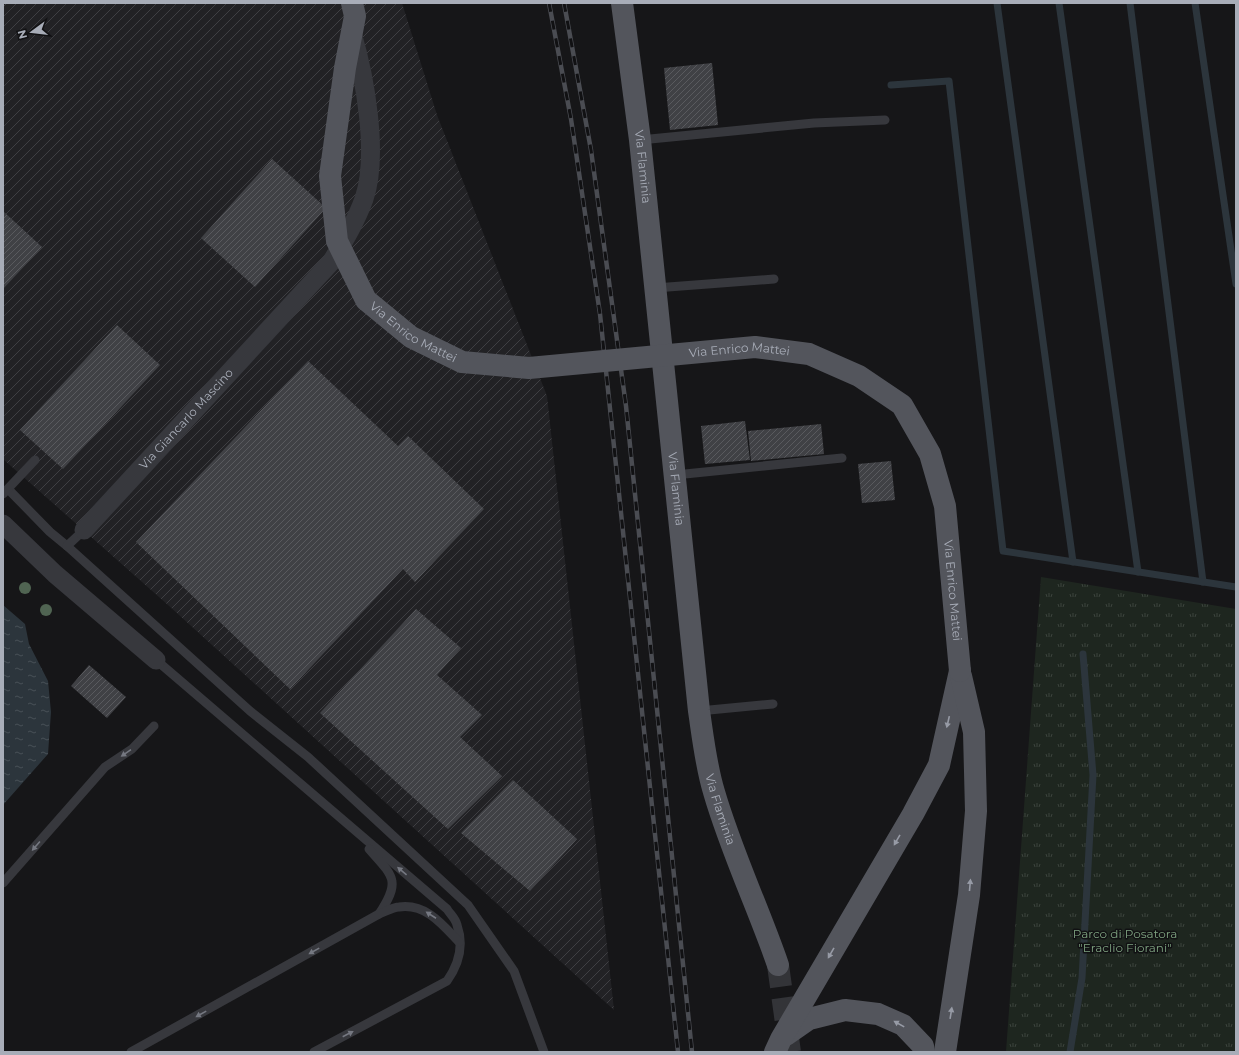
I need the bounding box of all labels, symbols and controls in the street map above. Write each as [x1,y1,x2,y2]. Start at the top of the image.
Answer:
north arrow [12,12,52,52]
text: N [14,28,30,41]
street label: Via Flaminia [632,129,655,204]
street label: Via Enrico Mattei [367,298,459,365]
street label: Via Enrico Mattei [688,339,791,360]
street label: Via Giancarlo Mascino [136,365,236,472]
street label: Via Flaminia [665,451,688,526]
street label: Via Enrico Mattei [941,539,965,642]
one-way arrow [945,716,951,728]
one-way arrow [121,749,131,757]
street label: Via Flaminia [702,772,739,847]
one-way arrow [894,835,901,846]
one-way arrow [32,840,41,851]
one-way arrow [397,866,408,875]
one-way arrow [967,879,973,891]
one-way arrow [426,911,436,919]
park label: Parco di Posatora "Eraclio Fiorani" [1073,926,1177,955]
one-way arrow [308,947,320,954]
one-way arrow [828,947,835,958]
one-way arrow [948,1007,954,1020]
one-way arrow [195,1011,207,1017]
one-way arrow [893,1021,905,1027]
one-way arrow [343,1031,354,1037]

